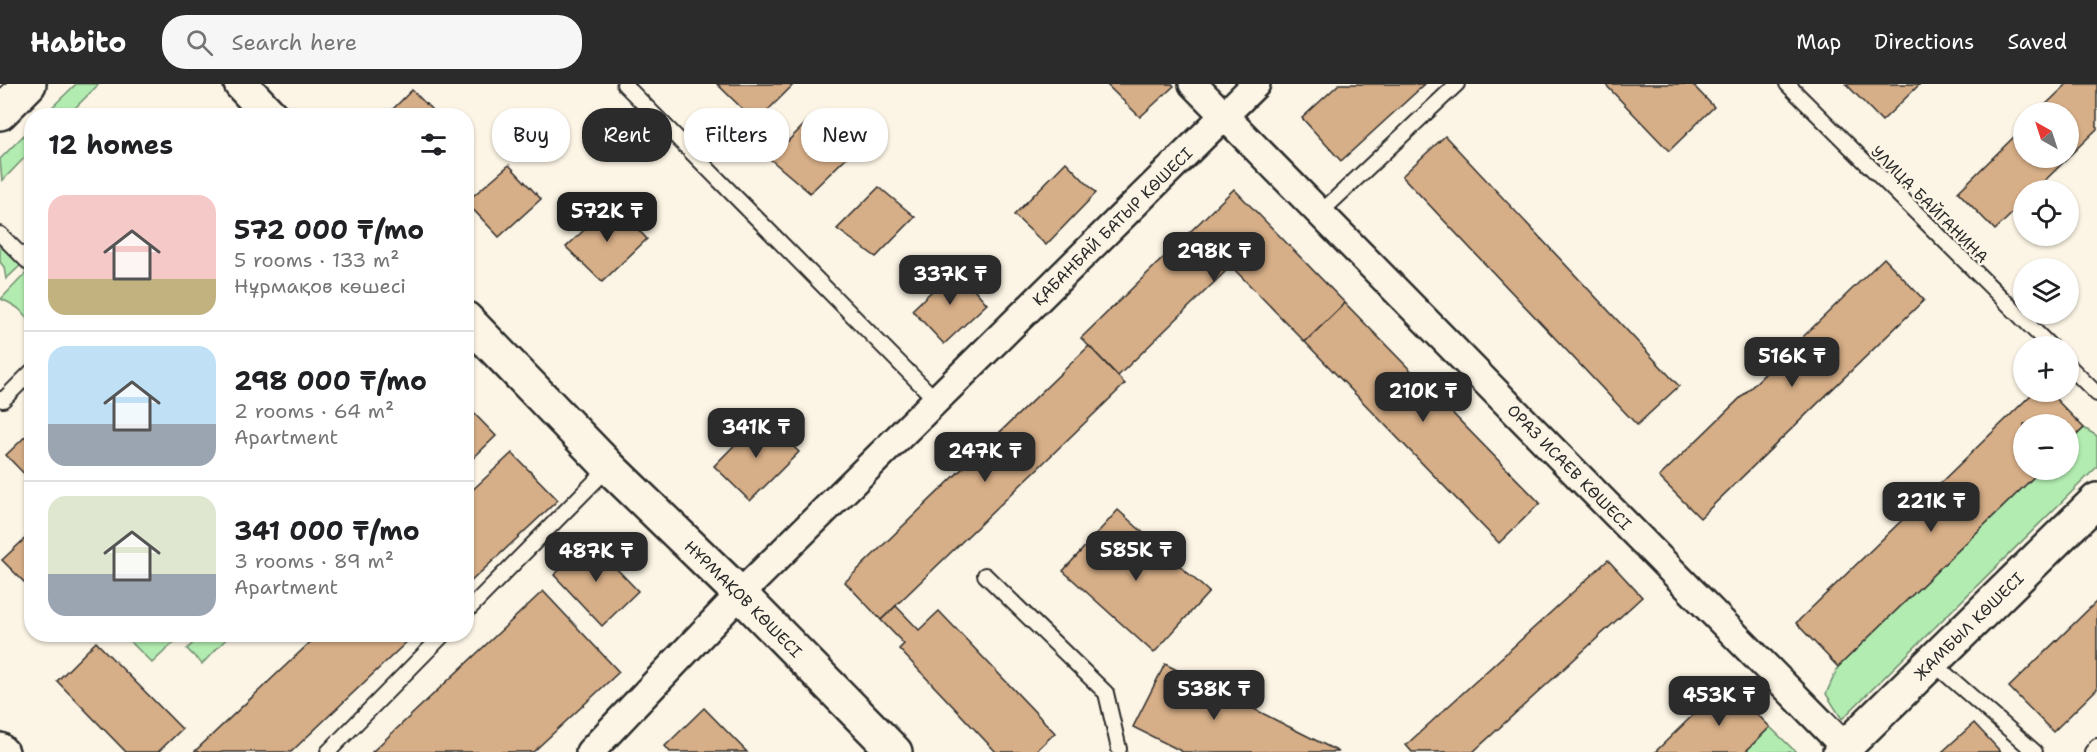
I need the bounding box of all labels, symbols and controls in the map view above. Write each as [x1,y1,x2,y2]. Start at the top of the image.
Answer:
search box [162,15,582,69]
text: Habito [30,23,126,61]
icon: search [183,26,216,59]
text: Search here [231,28,357,57]
text: Map [1796,28,1841,56]
text: Directions [1874,28,1974,56]
text: Saved [2007,28,2067,56]
north arrow [2013,102,2079,168]
map controls [2013,102,2079,480]
chip: Buy [492,108,570,162]
chip: Rent [582,108,672,162]
chip: Filters [684,108,789,162]
chip: New [801,108,888,162]
text: 12 homes [48,127,173,162]
icon: filters [417,128,450,161]
street label: УЛИЦА БАЙГАНИНА [1867,141,1993,267]
street label: ҚАБАНБАЙ БАТЫР КӨШЕСІ [1028,143,1197,310]
button: locate [2013,180,2079,246]
pin: 572K ₸ [558,192,656,243]
text: 572K ₸ [571,198,643,224]
text: 572 000 ₸/mo [234,212,424,247]
icon: home [96,219,168,291]
pin: 298K ₸ [1165,232,1263,283]
text: 298K ₸ [1177,238,1251,264]
text: 5 rooms · 133 m² [234,247,399,273]
pin: 337K ₸ [901,255,999,306]
button: layers [2013,258,2079,324]
text: 337K ₸ [913,261,987,287]
text: Нұрмақов көшесі [234,273,406,299]
button: + [2013,336,2079,402]
pin: 516K ₸ [1743,337,1841,388]
text: 516K ₸ [1758,343,1826,369]
text: 298 000 ₸/mo [234,363,427,398]
icon: home [96,370,168,442]
pin: 210K ₸ [1374,372,1472,423]
text: 210K ₸ [1389,378,1457,404]
text: 2 rooms · 64 m² [234,398,394,424]
street label: ОРАЗ ИСАЕВ КӨШЕСІ [1503,400,1636,535]
pin: 341K ₸ [707,408,805,459]
text: 341K ₸ [722,414,790,440]
button: − [2013,414,2079,480]
text: Apartment [234,424,338,450]
pin: 247K ₸ [936,432,1034,483]
text: 247K ₸ [948,438,1022,464]
pin: 221K ₸ [1882,482,1980,533]
text: 221K ₸ [1897,488,1965,514]
text: 341 000 ₸/mo [234,513,420,548]
icon: home [96,520,168,592]
pin: 585K ₸ [1087,531,1185,582]
pin: 487K ₸ [547,532,645,583]
street label: НҰРМАҚОВ КӨШЕСІ [680,536,807,662]
text: 585K ₸ [1100,537,1172,563]
text: 487K ₸ [559,538,633,564]
text: 3 rooms · 89 m² [234,548,394,574]
street label: ЖАМБЫЛ КӨШЕСІ [1910,568,2028,685]
text: Apartment [234,574,338,600]
pin: 538K ₸ [1165,670,1263,721]
text: 538K ₸ [1177,676,1251,702]
pin: 453K ₸ [1670,676,1768,727]
text: 453K ₸ [1683,682,1755,708]

